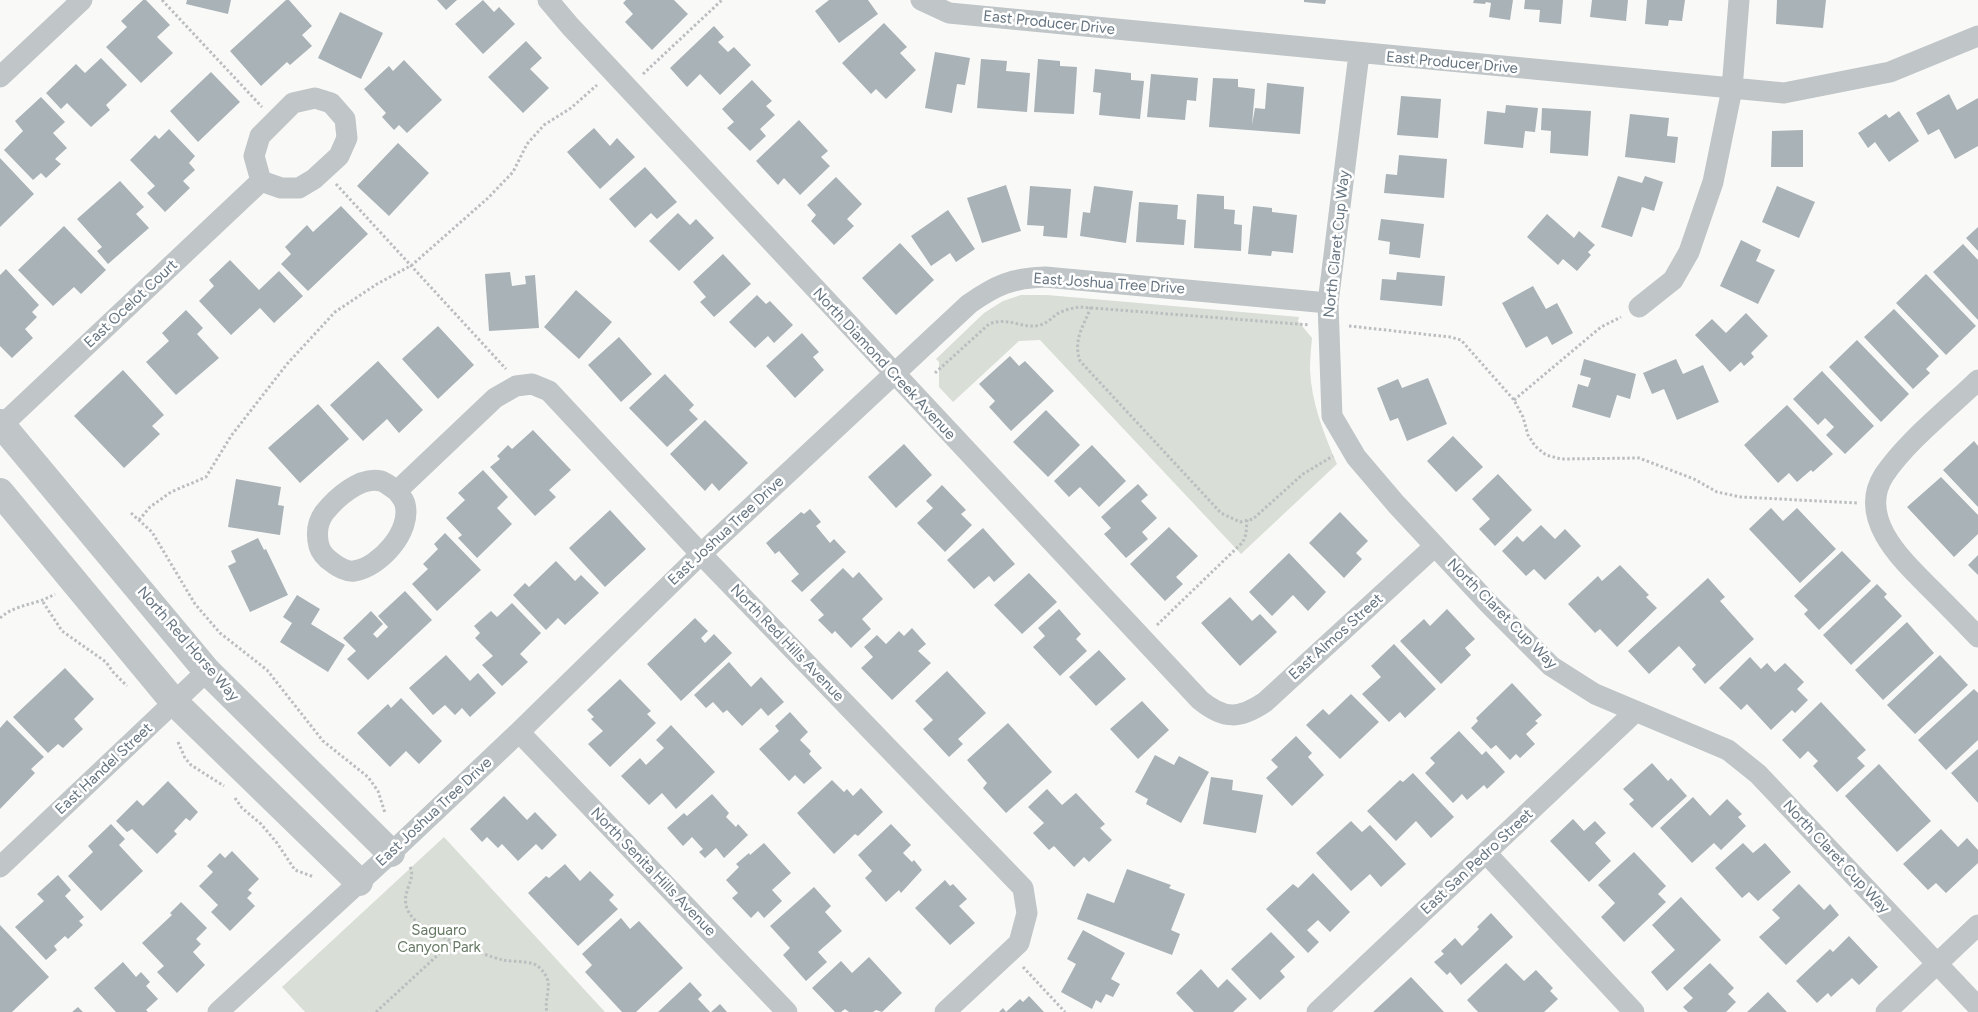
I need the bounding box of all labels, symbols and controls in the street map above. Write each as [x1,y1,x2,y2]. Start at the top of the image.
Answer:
street label: East Producer Drive [982,7,1116,39]
street label: East Producer Drive [1385,48,1519,78]
street label: North Claret Cup Way [1320,169,1354,319]
street label: East Ocelot Court [81,256,181,352]
street label: East Joshua Tree Drive [1033,270,1185,298]
street label: North Diamond Creek Avenue [809,284,959,444]
street label: East Joshua Tree Drive [664,473,788,589]
street label: North Claret Cup Way [1443,555,1561,673]
street label: North Red Hills Avenue [726,581,848,705]
street label: North Red Horse Way [133,583,243,705]
street label: East Almos Street [1285,590,1387,684]
street label: East Handel Street [52,719,156,819]
street label: East Joshua Tree Drive [372,754,496,870]
street label: North Claret Cup Way [1779,797,1893,917]
street label: North Senita Hills Avenue [587,804,719,940]
street label: East San Pedro Street [1417,805,1537,919]
park label: Saguaro Canyon Park [397,922,481,957]

